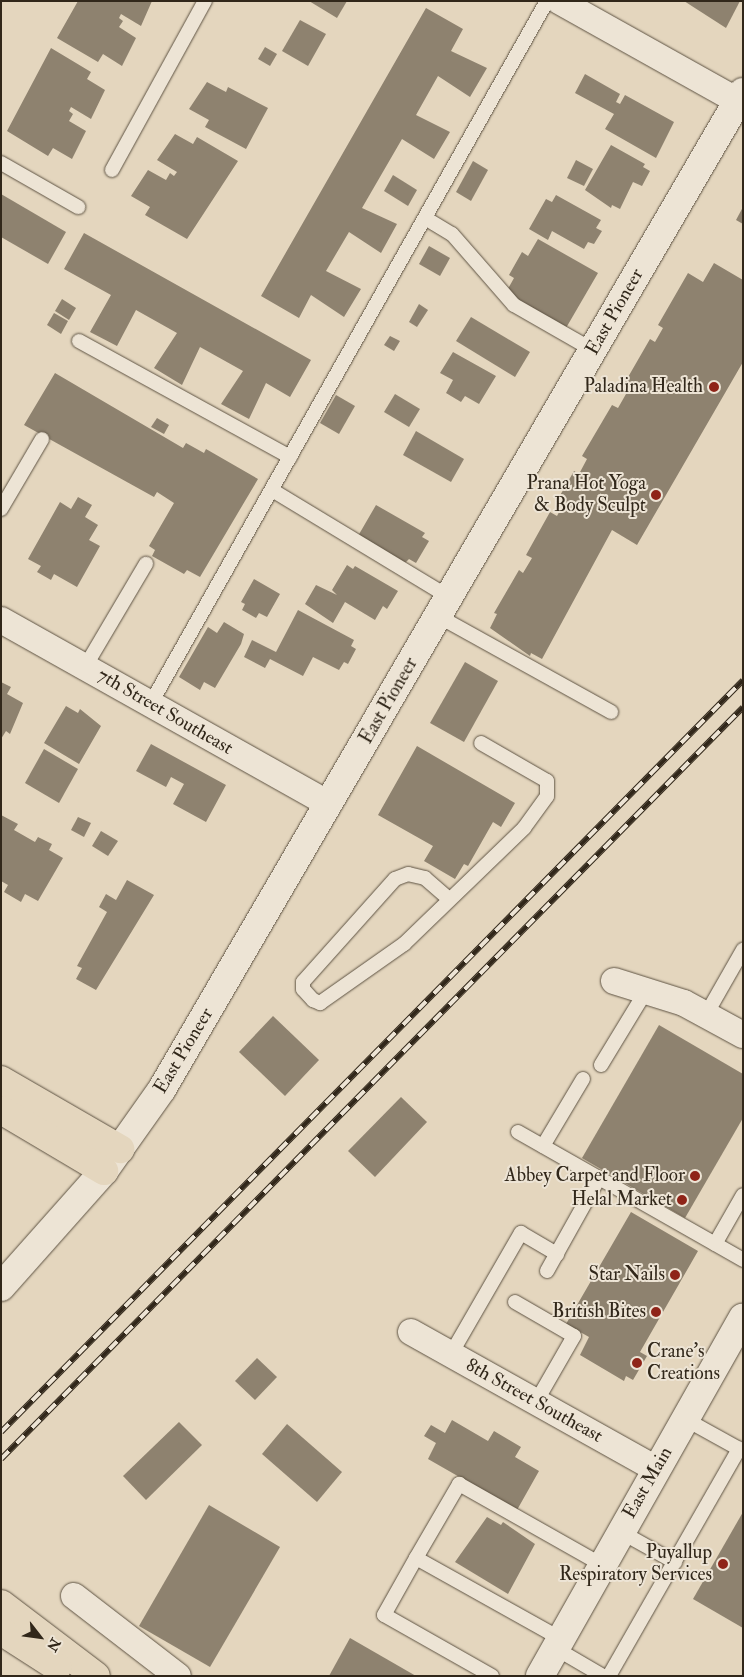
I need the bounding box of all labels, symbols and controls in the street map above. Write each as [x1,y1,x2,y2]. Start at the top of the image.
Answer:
street label: East Pioneer [581,265,649,359]
place label: Paladina Health [584,376,703,398]
marker: Paladina Health [707,380,721,394]
place label: Prana Hot Yoga & Body Sculpt [526,473,646,517]
marker: Prana Hot Yoga & Body Sculpt [650,489,662,501]
street label: East Pioneer [355,654,423,748]
street label: 7th Street Southeast [93,664,237,760]
street label: East Pioneer [149,1004,219,1098]
place label: Abbey Carpet and Floor [505,1165,685,1187]
marker: Abbey Carpet and Floor [689,1170,701,1182]
place label: Helal Market [571,1189,672,1211]
marker: Helal Market [676,1194,688,1206]
place label: Star Nails [589,1264,665,1286]
marker: Star Nails [669,1269,681,1281]
place label: British Bites [552,1301,646,1323]
marker: British Bites [650,1306,662,1318]
place label: Crane's Creations [647,1341,720,1385]
street label: 8th Street Southeast [462,1354,606,1448]
marker: Crane's Creations [631,1357,643,1369]
street label: East Main [618,1443,678,1523]
place label: Puyallup Respiratory Services [559,1542,712,1586]
marker: Puyallup Respiratory Services [716,1557,730,1571]
north arrow [15,1612,65,1662]
text: N [43,1635,64,1654]

